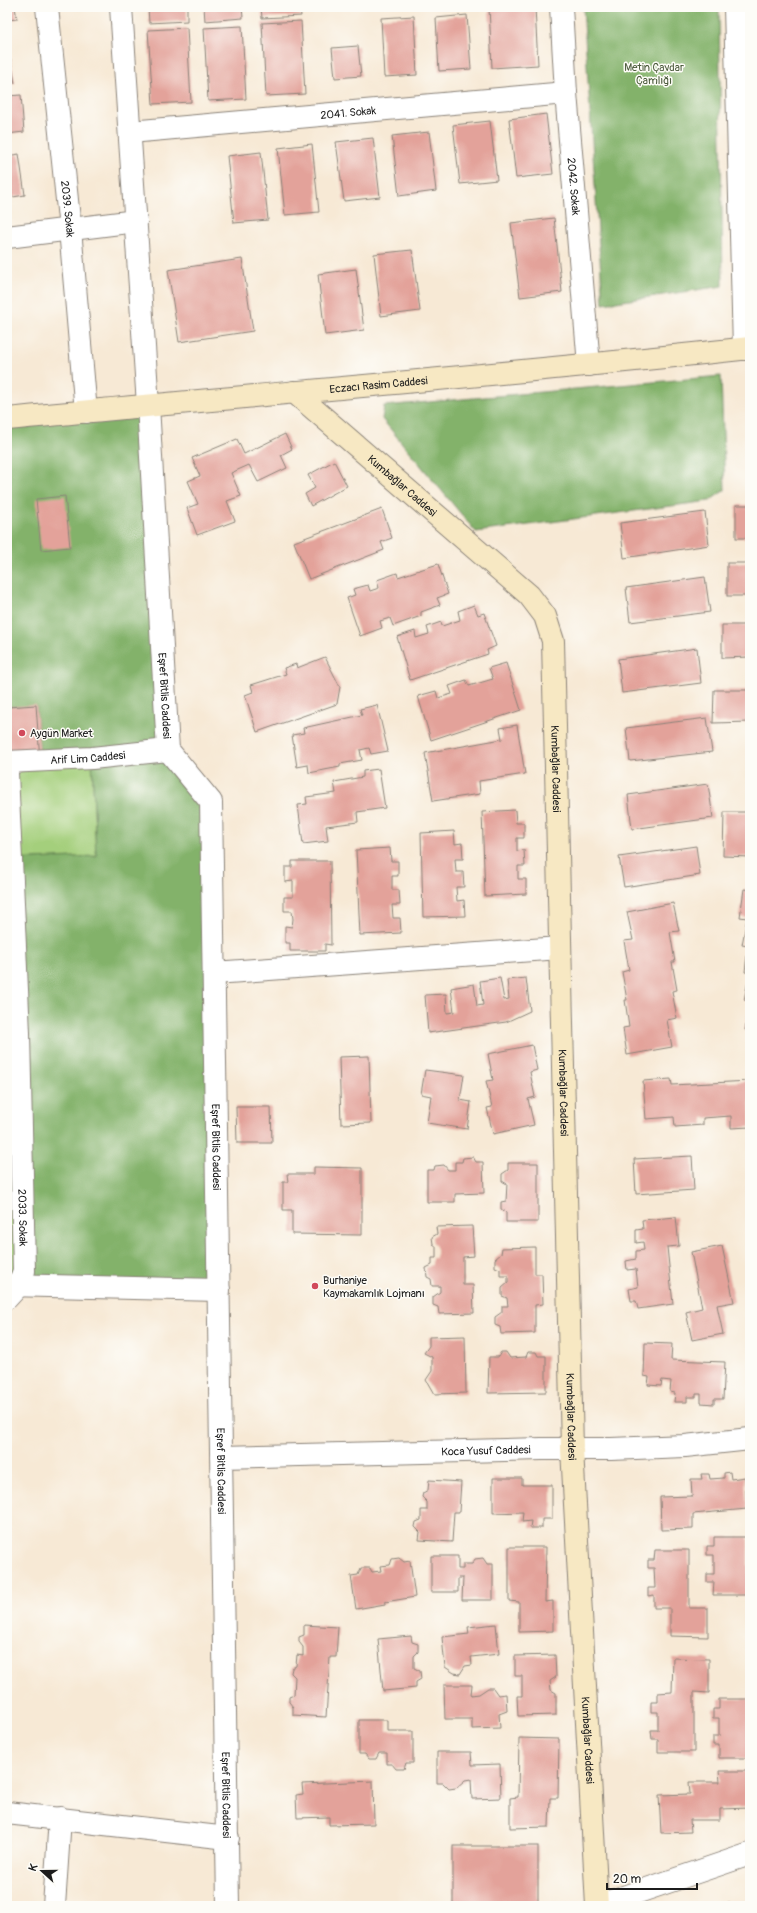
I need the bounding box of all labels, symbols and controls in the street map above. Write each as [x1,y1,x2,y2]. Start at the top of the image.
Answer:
park label: Metin Çavdar Çamlığı [624,61,684,87]
street label: 2041. Sokak [320,104,377,122]
street label: 2042. Sokak [565,157,582,216]
street label: 2039. Sokak [58,180,77,238]
street label: Eczacı Rasim Caddesi [329,374,428,396]
street label: Kumbağlar Caddesi [365,452,439,519]
street label: Eşref Bitlis Caddesi [155,652,173,739]
street label: Kumbağlar Caddesi [548,725,563,813]
place label: Aygün Market [30,727,93,740]
marker: Aygün Market [17,728,27,738]
street label: Arif Lim Caddesi [50,749,126,767]
street label: Kumbağlar Caddesi [556,1049,571,1136]
street label: Eşref Bitlis Caddesi [209,1104,223,1190]
street label: 2033. Sokak [15,1189,29,1247]
place label: Burhaniye Kaymakamlık Lojmanı [323,1274,425,1300]
marker: Burhaniye Kaymakamlık Lojmanı [310,1281,320,1291]
street label: Kumbağlar Caddesi [563,1373,579,1461]
street label: Eşref Bitlis Caddesi [214,1428,228,1514]
street label: Koca Yusuf Caddesi [441,1443,531,1459]
street label: Kumbağlar Caddesi [579,1696,596,1784]
street label: Eşref Bitlis Caddesi [219,1752,233,1838]
north arrow [22,1851,62,1891]
text: K [26,1862,41,1873]
scale bar [607,1865,697,1891]
text: 20 m [613,1872,642,1887]

